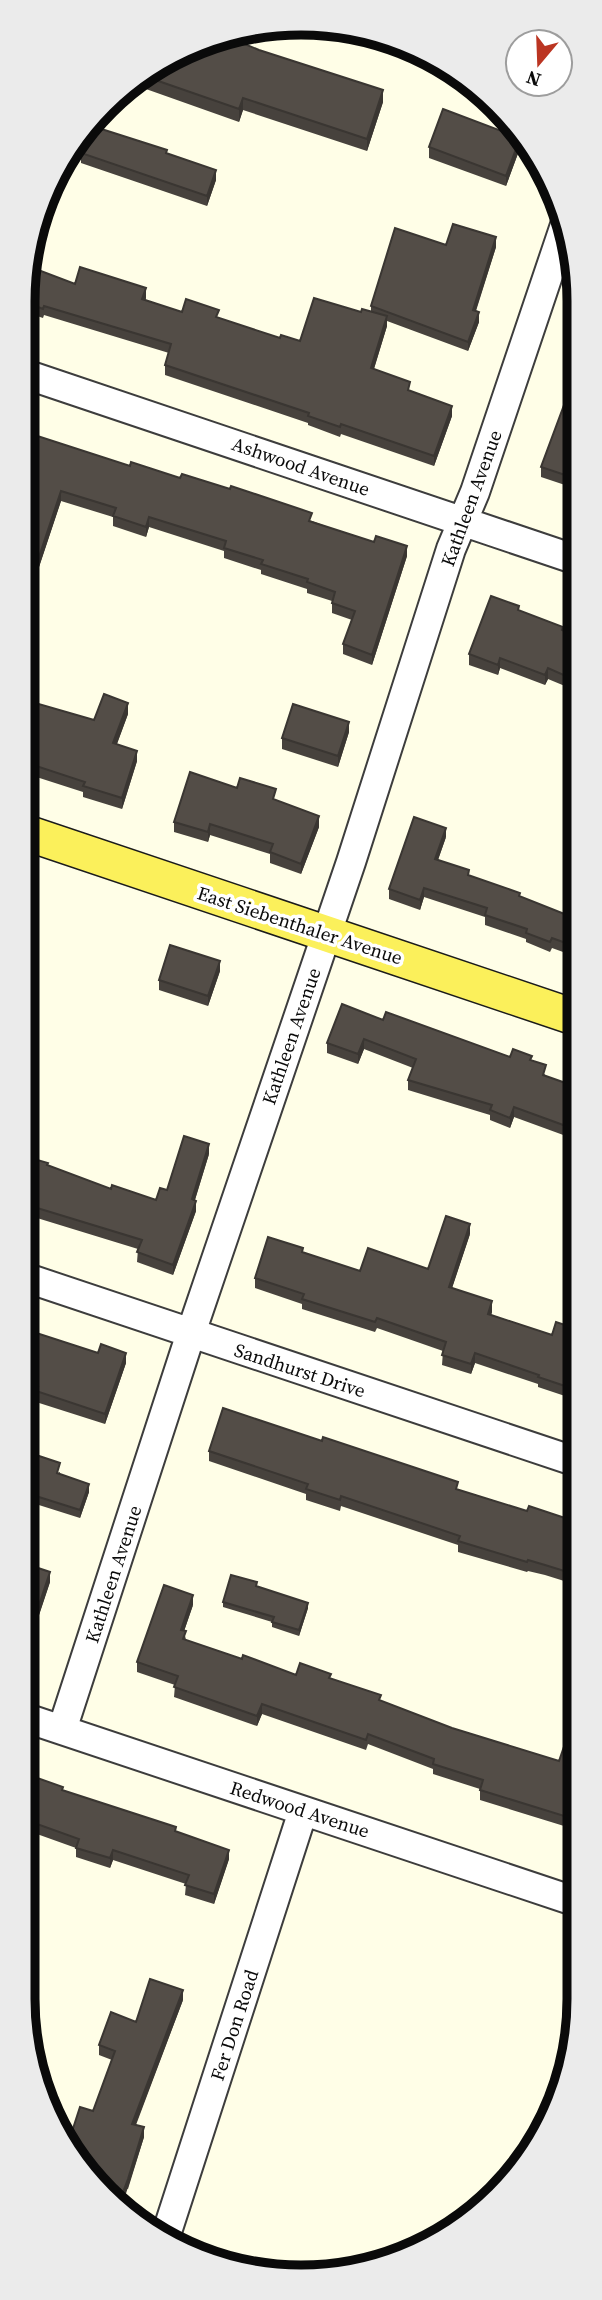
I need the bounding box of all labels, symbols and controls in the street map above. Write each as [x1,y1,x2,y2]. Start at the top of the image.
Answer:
north arrow [504,28,574,98]
text: N [523,64,544,94]
street label: Kathleen Avenue [434,426,508,570]
street label: Ashwood Avenue [229,430,373,502]
street label: East Siebenthaler Avenue [194,880,406,970]
street label: Kathleen Avenue [255,964,327,1108]
street label: Sandhurst Drive [231,1337,369,1403]
street label: Kathleen Avenue [79,1502,147,1646]
street label: Redwood Avenue [227,1774,373,1844]
street label: Fer Don Road [204,1966,264,2084]

